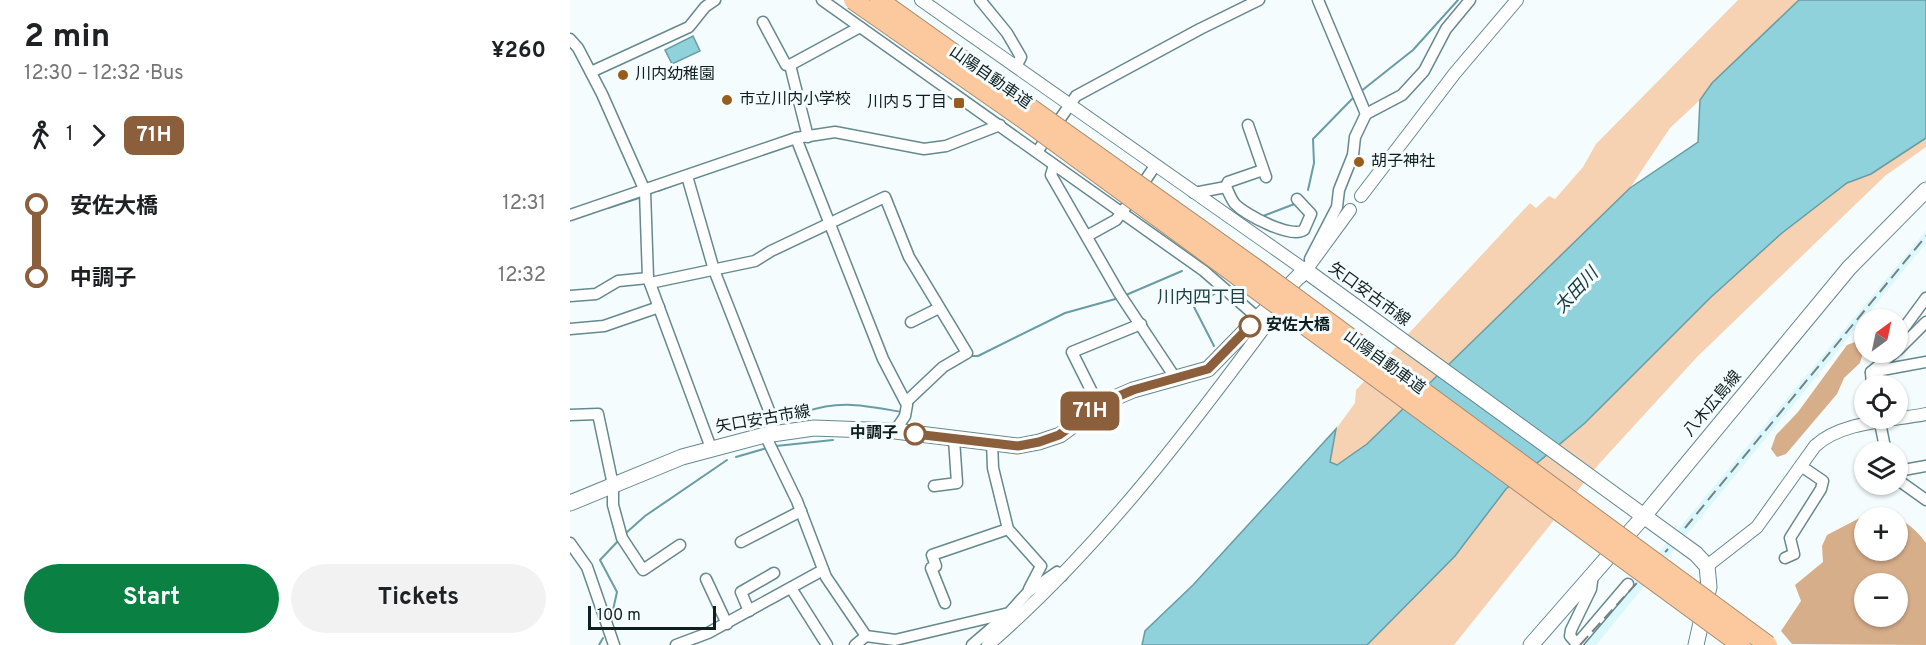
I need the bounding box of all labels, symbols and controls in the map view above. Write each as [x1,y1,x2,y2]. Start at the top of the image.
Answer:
text: 2 min [24,17,110,59]
text: ¥260 [491,38,546,65]
street label: 山陽自動車道 [945,42,1035,114]
text: 12:30 – 12:32 · Bus [24,61,184,87]
place label: 川内幼稚園 [635,65,715,85]
marker: 川内幼稚園 [616,68,630,82]
place label: 市立川内小学校 [739,90,851,110]
marker: 市立川内小学校 [720,93,734,107]
place label: 川内５丁目 [867,93,947,113]
marker: 川内５丁目 [952,96,966,110]
icon: walk [24,119,57,152]
icon: forward [82,119,115,152]
text: 1 [66,122,73,148]
text: 71H [136,122,172,149]
place label: 胡子神社 [1371,152,1435,172]
marker: 胡子神社 [1352,155,1366,169]
text: 12:31 [502,191,546,217]
text: 安佐大橋 [70,194,158,221]
street label: 矢口安古市線 [1324,259,1414,331]
water label: 太田川 [1550,262,1605,319]
text: 12:32 [498,263,546,289]
text: 中調子 [70,266,136,293]
district label: 川内四丁目 [1157,287,1247,310]
north arrow [1854,309,1908,363]
map controls [1854,309,1908,627]
marker: 安佐大橋 [1239,315,1261,337]
place label: 安佐大橋 [1266,316,1330,336]
street label: 山陽自動車道 [1339,327,1429,399]
street label: 八木広島線 [1680,367,1746,441]
button: locate [1854,375,1908,429]
line badge: 71H [1056,392,1124,430]
text: 71H [1072,398,1108,425]
street label: 矢口安古市線 [714,402,812,438]
marker: 中調子 [904,423,926,445]
place label: 中調子 [850,424,898,444]
button: layers [1854,441,1908,495]
button: + [1854,507,1908,561]
button: Start [24,564,279,633]
button: Tickets [291,564,546,633]
button: − [1854,573,1908,627]
scale bar [588,603,716,630]
text: 100 m [597,606,641,626]

